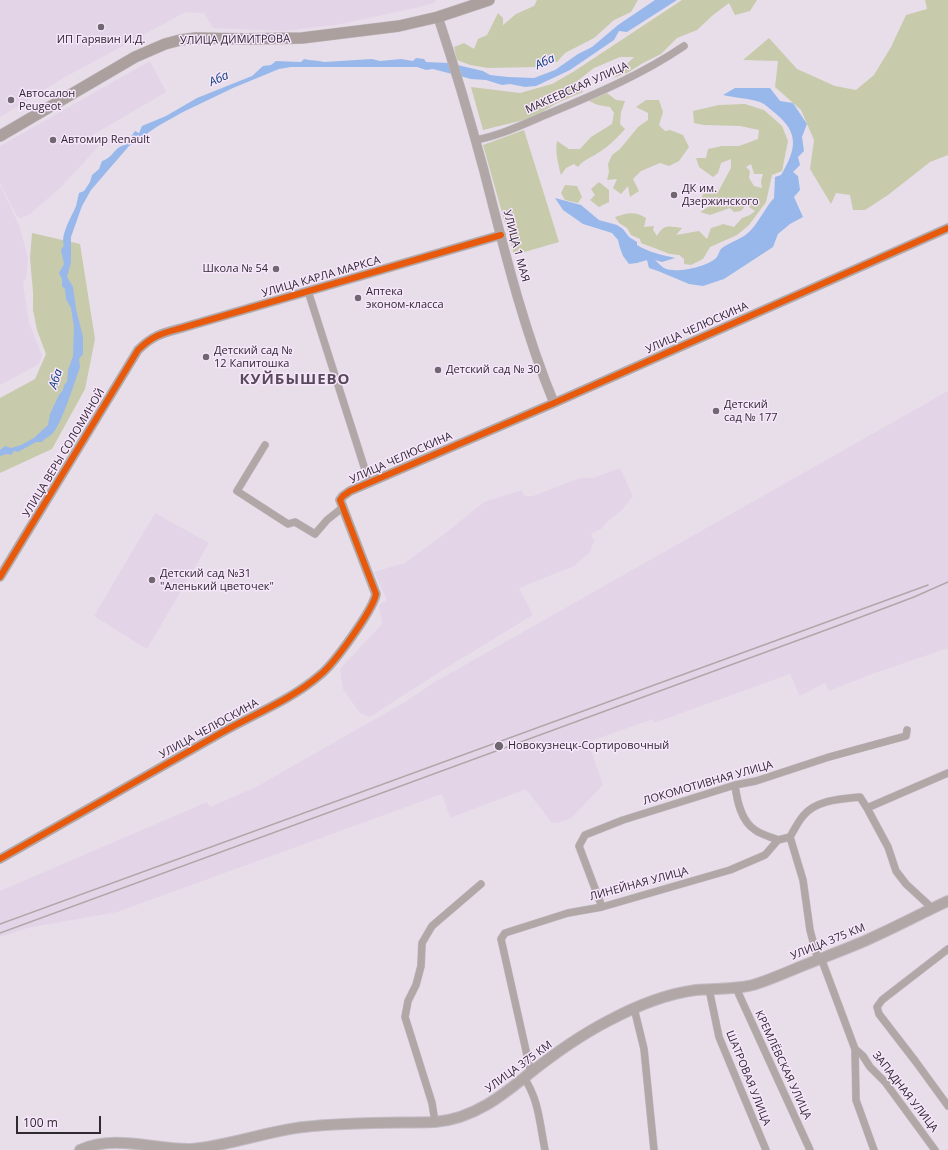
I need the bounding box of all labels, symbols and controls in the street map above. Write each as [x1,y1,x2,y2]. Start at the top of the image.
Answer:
marker: ИП Гарявин И.Д. [96,22,106,32]
street label: УЛИЦА ДИМИТРОВА [180,32,290,48]
place label: ИП Гарявин И.Д. [57,33,145,47]
water label: Аба [533,51,557,73]
street label: МАКЕЕВСКАЯ УЛИЦА [524,59,630,117]
water label: Аба [207,68,231,90]
place label: Автосалон Peugeot [19,87,75,113]
marker: Автосалон Peugeot [6,95,16,105]
place label: Автомир Renault [61,133,150,147]
marker: Автомир Renault [48,135,58,145]
place label: ДК им. Дзержинского [682,182,759,208]
marker: ДК им. Дзержинского [669,190,679,200]
street label: УЛИЦА 1 МАЯ [500,209,532,283]
street label: УЛИЦА КАРЛА МАРКСА [260,254,382,300]
place label: Школа № 54 [202,262,268,276]
marker: Школа № 54 [271,264,281,274]
place label: Аптека эконом-класса [366,285,444,311]
marker: Аптека эконом-класса [353,293,363,303]
street label: УЛИЦА ЧЕЛЮСКИНА [644,299,750,357]
place label: Детский сад № 12 Капитошка [214,344,292,370]
marker: Детский сад № 12 Капитошка [201,352,211,362]
place label: Детский сад № 30 [446,363,540,377]
marker: Детский сад № 30 [433,365,443,375]
water label: Аба [46,367,66,391]
district label: КУЙБЫШЕВО [239,371,351,389]
street label: УЛИЦА ВЕРЫ СОЛОМИНОЙ [20,386,108,520]
place label: Детский сад № 177 [724,398,777,424]
marker: Детский сад № 177 [711,406,721,416]
street label: УЛИЦА ЧЕЛЮСКИНА [348,429,454,487]
place label: Детский сад №31 "Аленький цветочек" [160,567,274,593]
marker: Детский сад №31 "Аленький цветочек" [147,575,157,585]
street label: УЛИЦА ЧЕЛЮСКИНА [157,696,261,762]
place label: Новокузнецк-Сортировочный [508,739,669,753]
marker: Новокузнецк-Сортировочный [493,740,505,752]
street label: ЛОКОМОТИВНАЯ УЛИЦА [642,758,774,808]
street label: ЛИНЕЙНАЯ УЛИЦА [588,864,690,904]
street label: УЛИЦА 375 КМ [789,921,867,963]
street label: КРЕМЛЁВСКАЯ УЛИЦА [752,1008,814,1122]
street label: ШАТРОВАЯ УЛИЦА [723,1029,773,1127]
street label: УЛИЦА 375 КМ [483,1038,555,1096]
street label: ЗАПАДНАЯ УЛИЦА [869,1049,941,1135]
scale bar [18,1108,103,1134]
text: 100 m [23,1114,58,1131]

